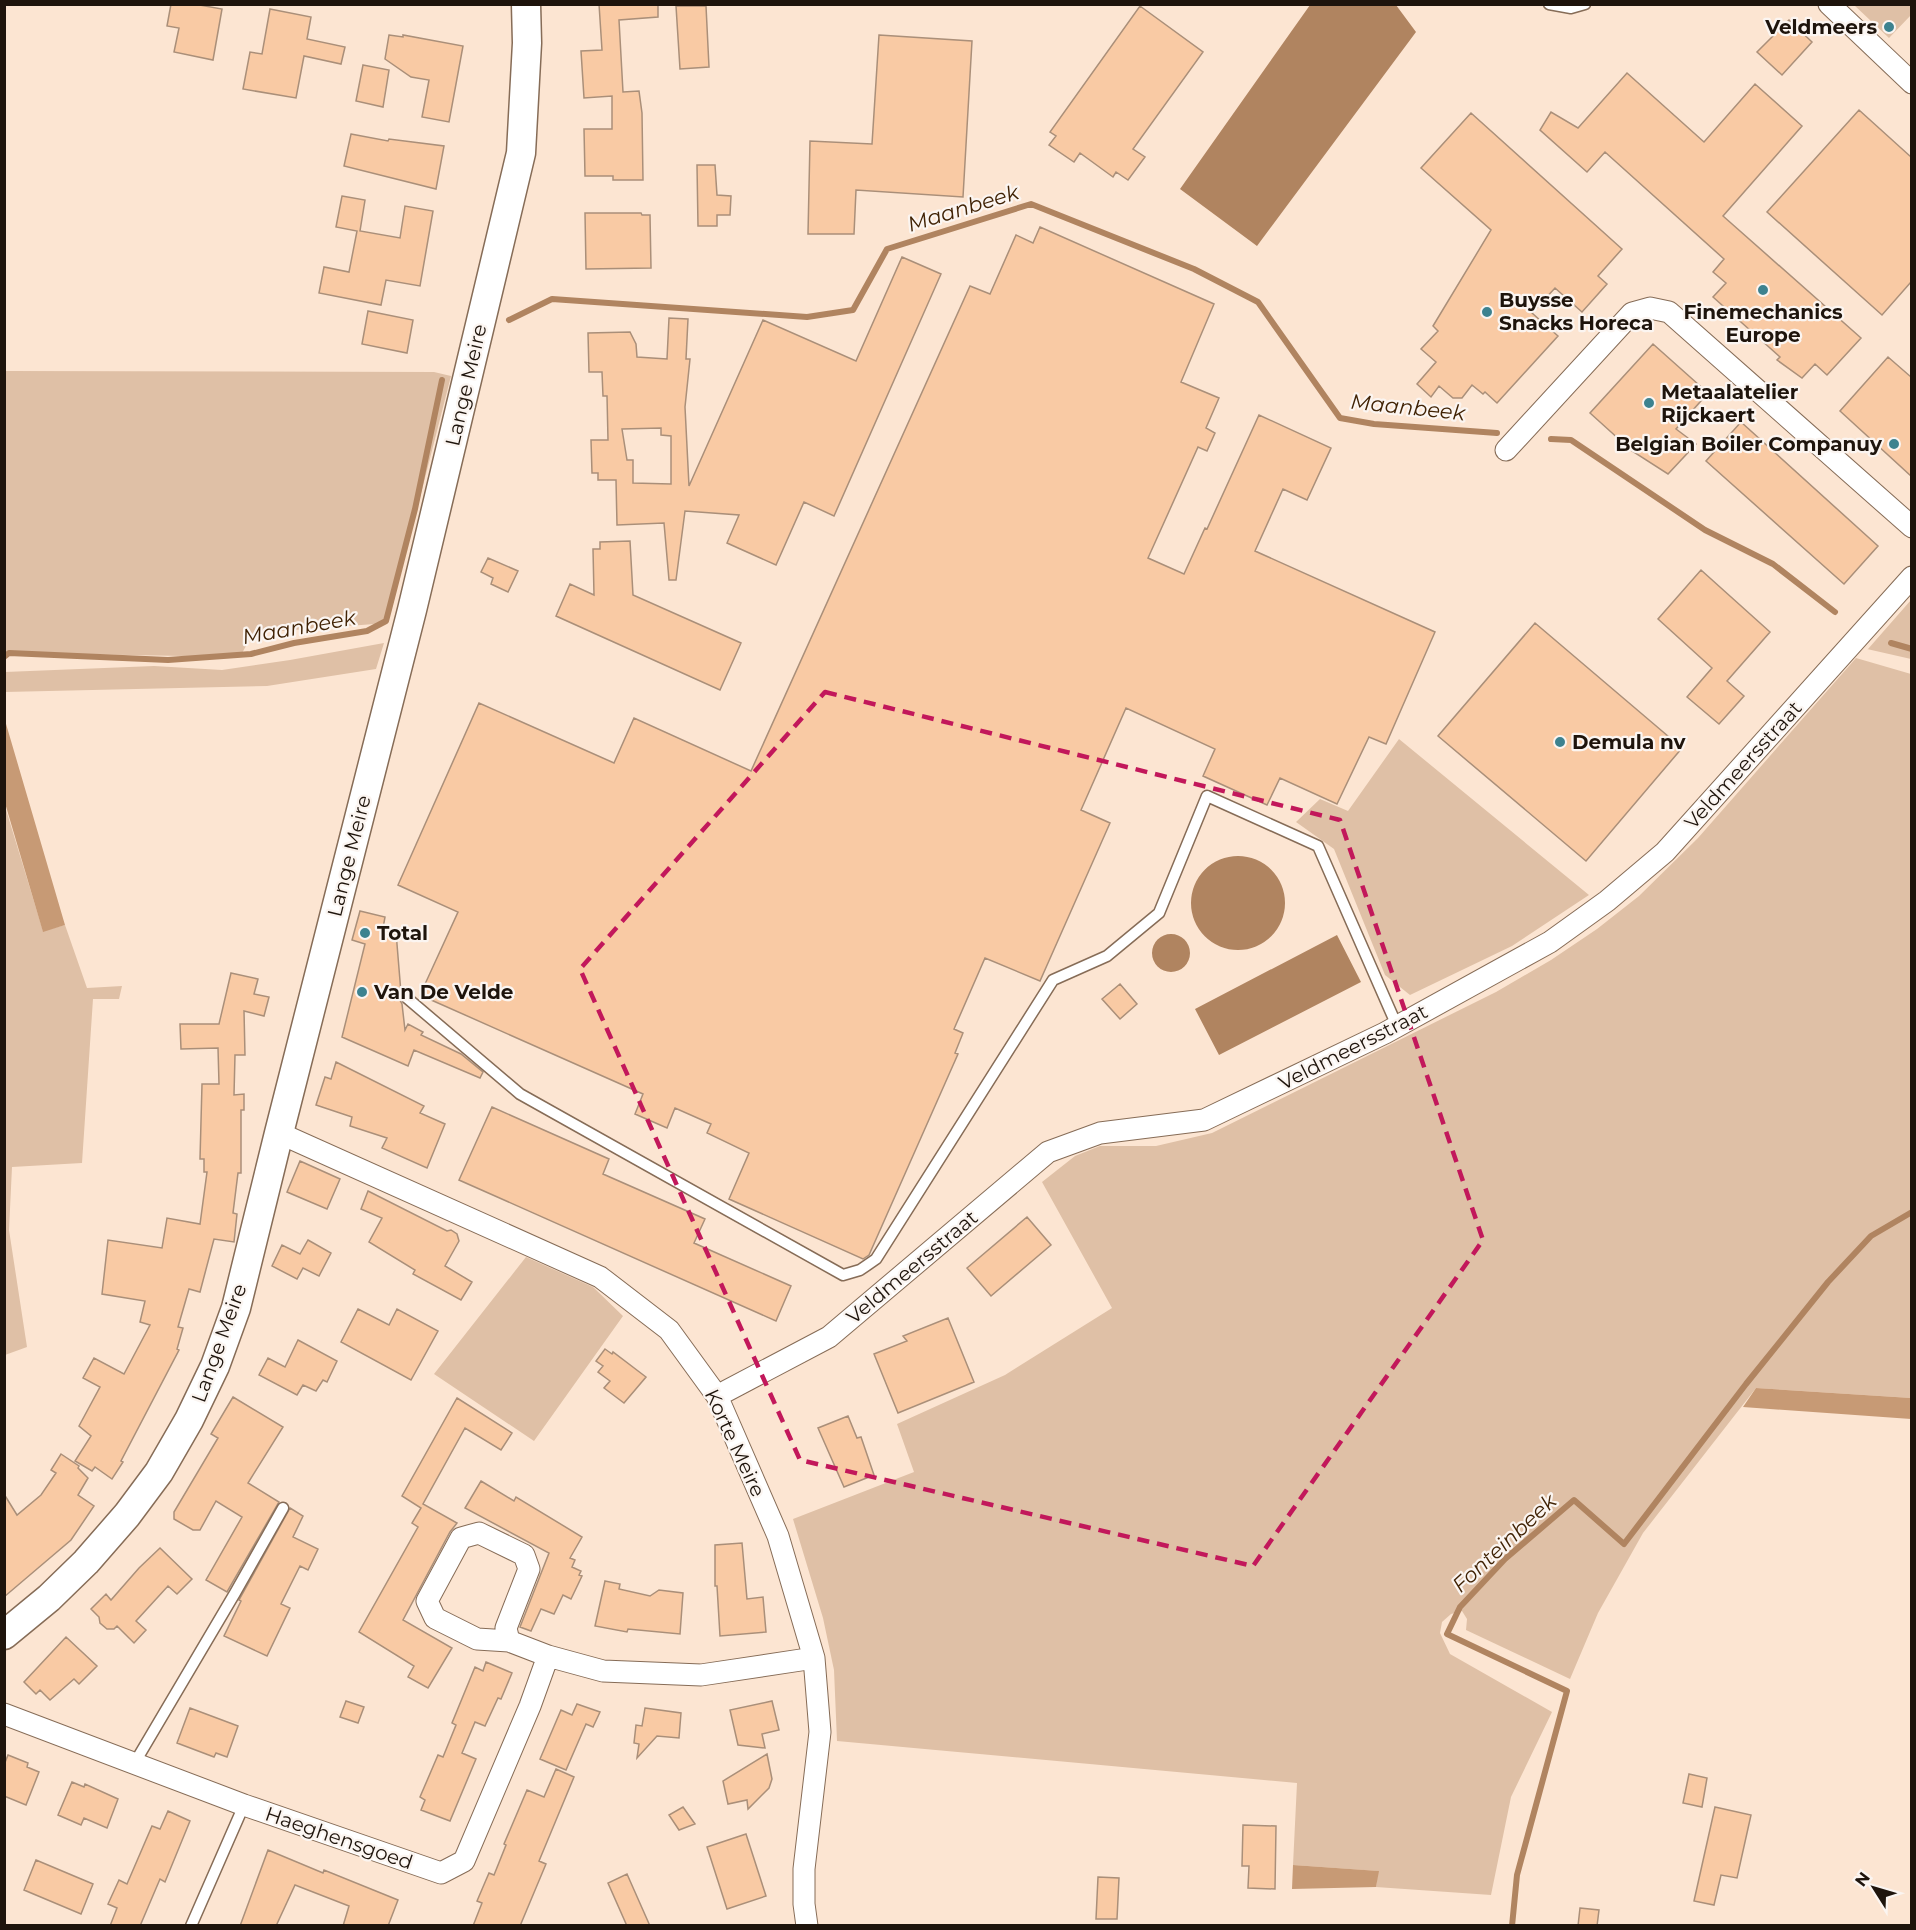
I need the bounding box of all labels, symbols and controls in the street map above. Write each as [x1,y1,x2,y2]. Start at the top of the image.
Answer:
place label: Veldmeers [1764,15,1877,39]
marker: Veldmeers [1882,20,1896,34]
water label: Maanbeek [904,179,1023,237]
marker: Finemechanics Europe [1756,283,1770,297]
place label: Buysse Snacks Horeca [1499,288,1653,335]
place label: Finemechanics Europe [1683,300,1843,347]
marker: Buysse Snacks Horeca [1480,305,1494,319]
street label: Lange Meire [440,322,492,448]
place label: Metaalatelier Rijckaert [1661,380,1799,427]
water label: Maanbeek [1350,389,1468,426]
marker: Metaalatelier Rijckaert [1642,396,1656,410]
place label: Belgian Boiler Companuy [1615,432,1883,456]
marker: Belgian Boiler Companuy [1887,437,1901,451]
water label: Maanbeek [240,604,359,649]
street label: Veldmeersstraat [1679,696,1807,834]
place label: Demula nv [1572,730,1686,754]
marker: Demula nv [1553,735,1567,749]
street label: Lange Meire [322,793,376,919]
place label: Total [377,921,428,945]
marker: Total [358,926,372,940]
place label: Van De Velde [373,980,513,1004]
marker: Van De Velde [355,985,369,999]
street label: Veldmeersstraat [1275,999,1431,1095]
street label: Veldmeersstraat [842,1205,982,1329]
street label: Lange Meire [186,1280,252,1406]
street label: Korte Meire [700,1385,770,1501]
water label: Fonteinbeek [1447,1487,1562,1598]
street label: Haeghensgoed [262,1801,416,1875]
north arrow [1844,1858,1904,1918]
text: N [1851,1868,1874,1890]

